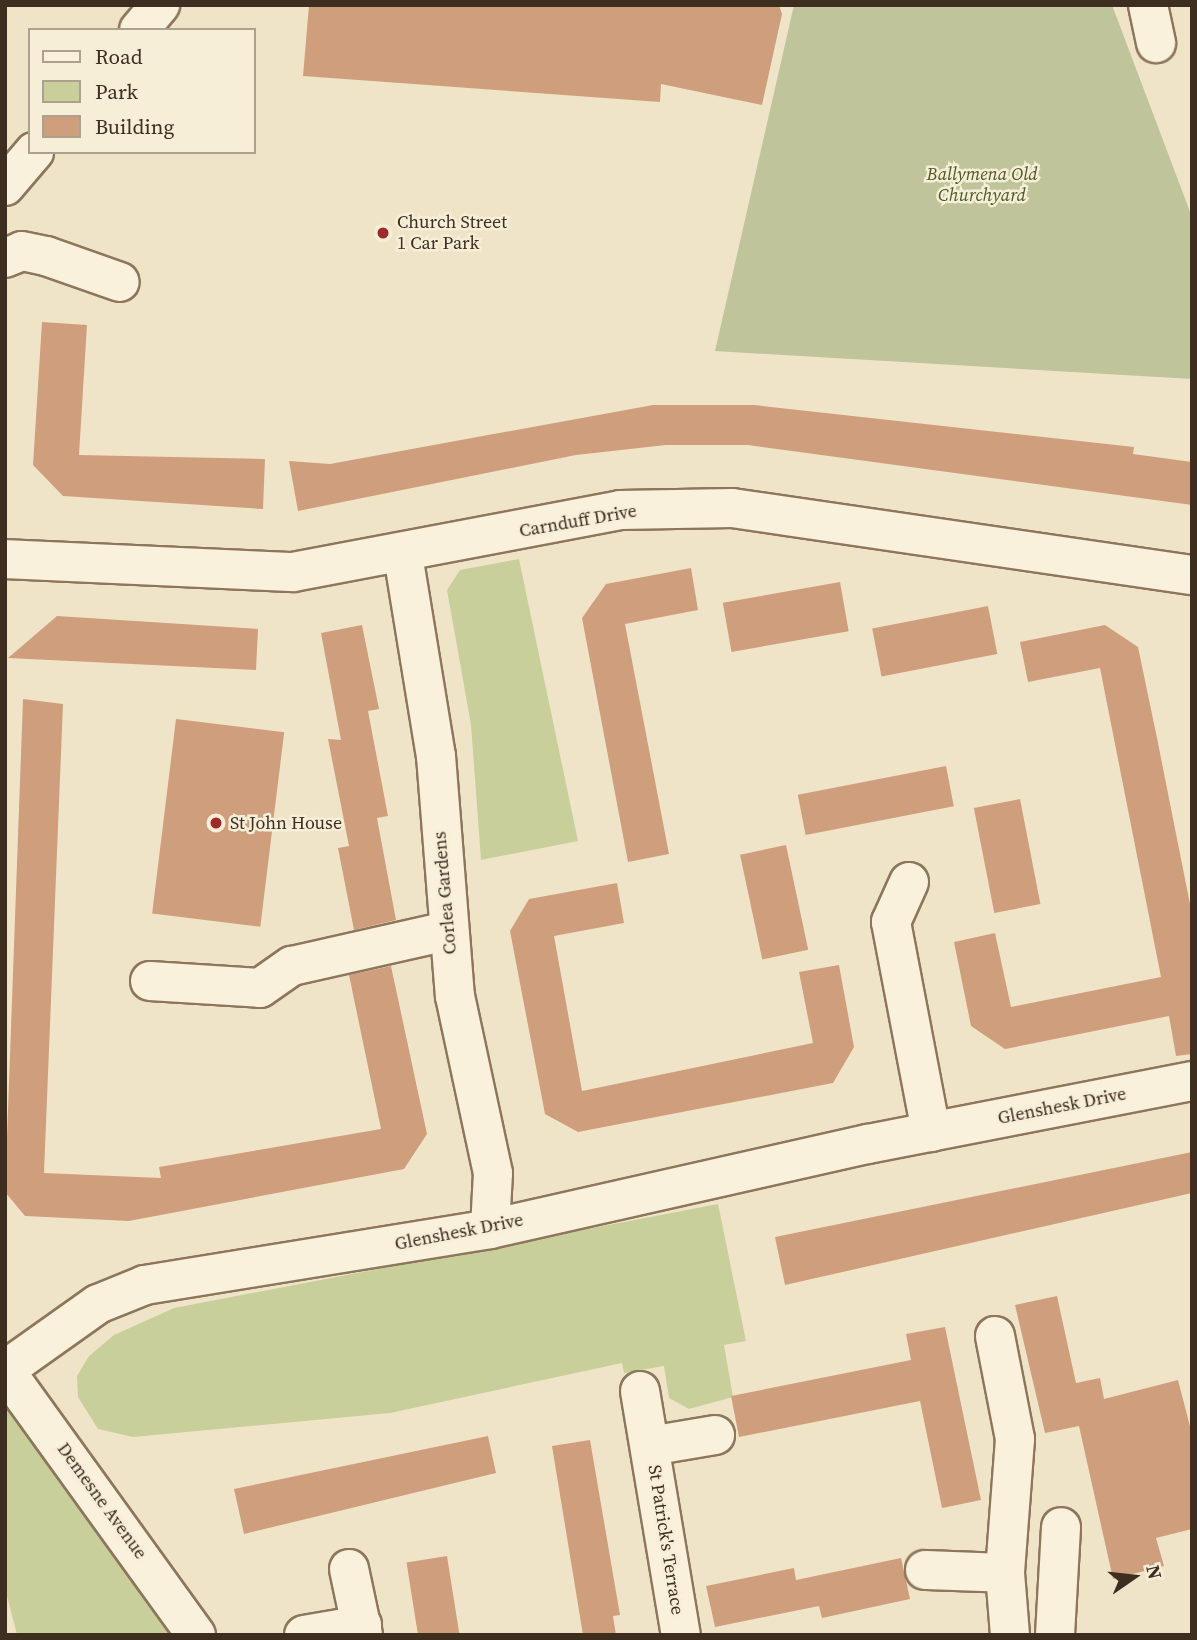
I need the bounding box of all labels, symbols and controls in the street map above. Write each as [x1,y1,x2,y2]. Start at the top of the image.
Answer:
legend [28,28,256,154]
text: Road [95,42,143,71]
text: Park [95,77,138,106]
text: Building [95,112,174,141]
park label: Ballymena Old Churchyard [926,164,1038,206]
place label: Church Street 1 Car Park [397,212,507,255]
marker: Church Street 1 Car Park [375,225,391,241]
street label: Carnduff Drive [518,500,638,542]
place label: St John House [230,812,342,834]
marker: St John House [208,815,224,831]
street label: Corlea Gardens [429,831,461,955]
street label: Glenshesk Drive [996,1083,1128,1129]
street label: Glenshesk Drive [393,1209,525,1255]
street label: Demesne Avenue [53,1439,151,1563]
street label: St Patrick's Terrace [643,1463,689,1617]
north arrow [1099,1542,1169,1612]
text: N [1140,1562,1169,1582]

